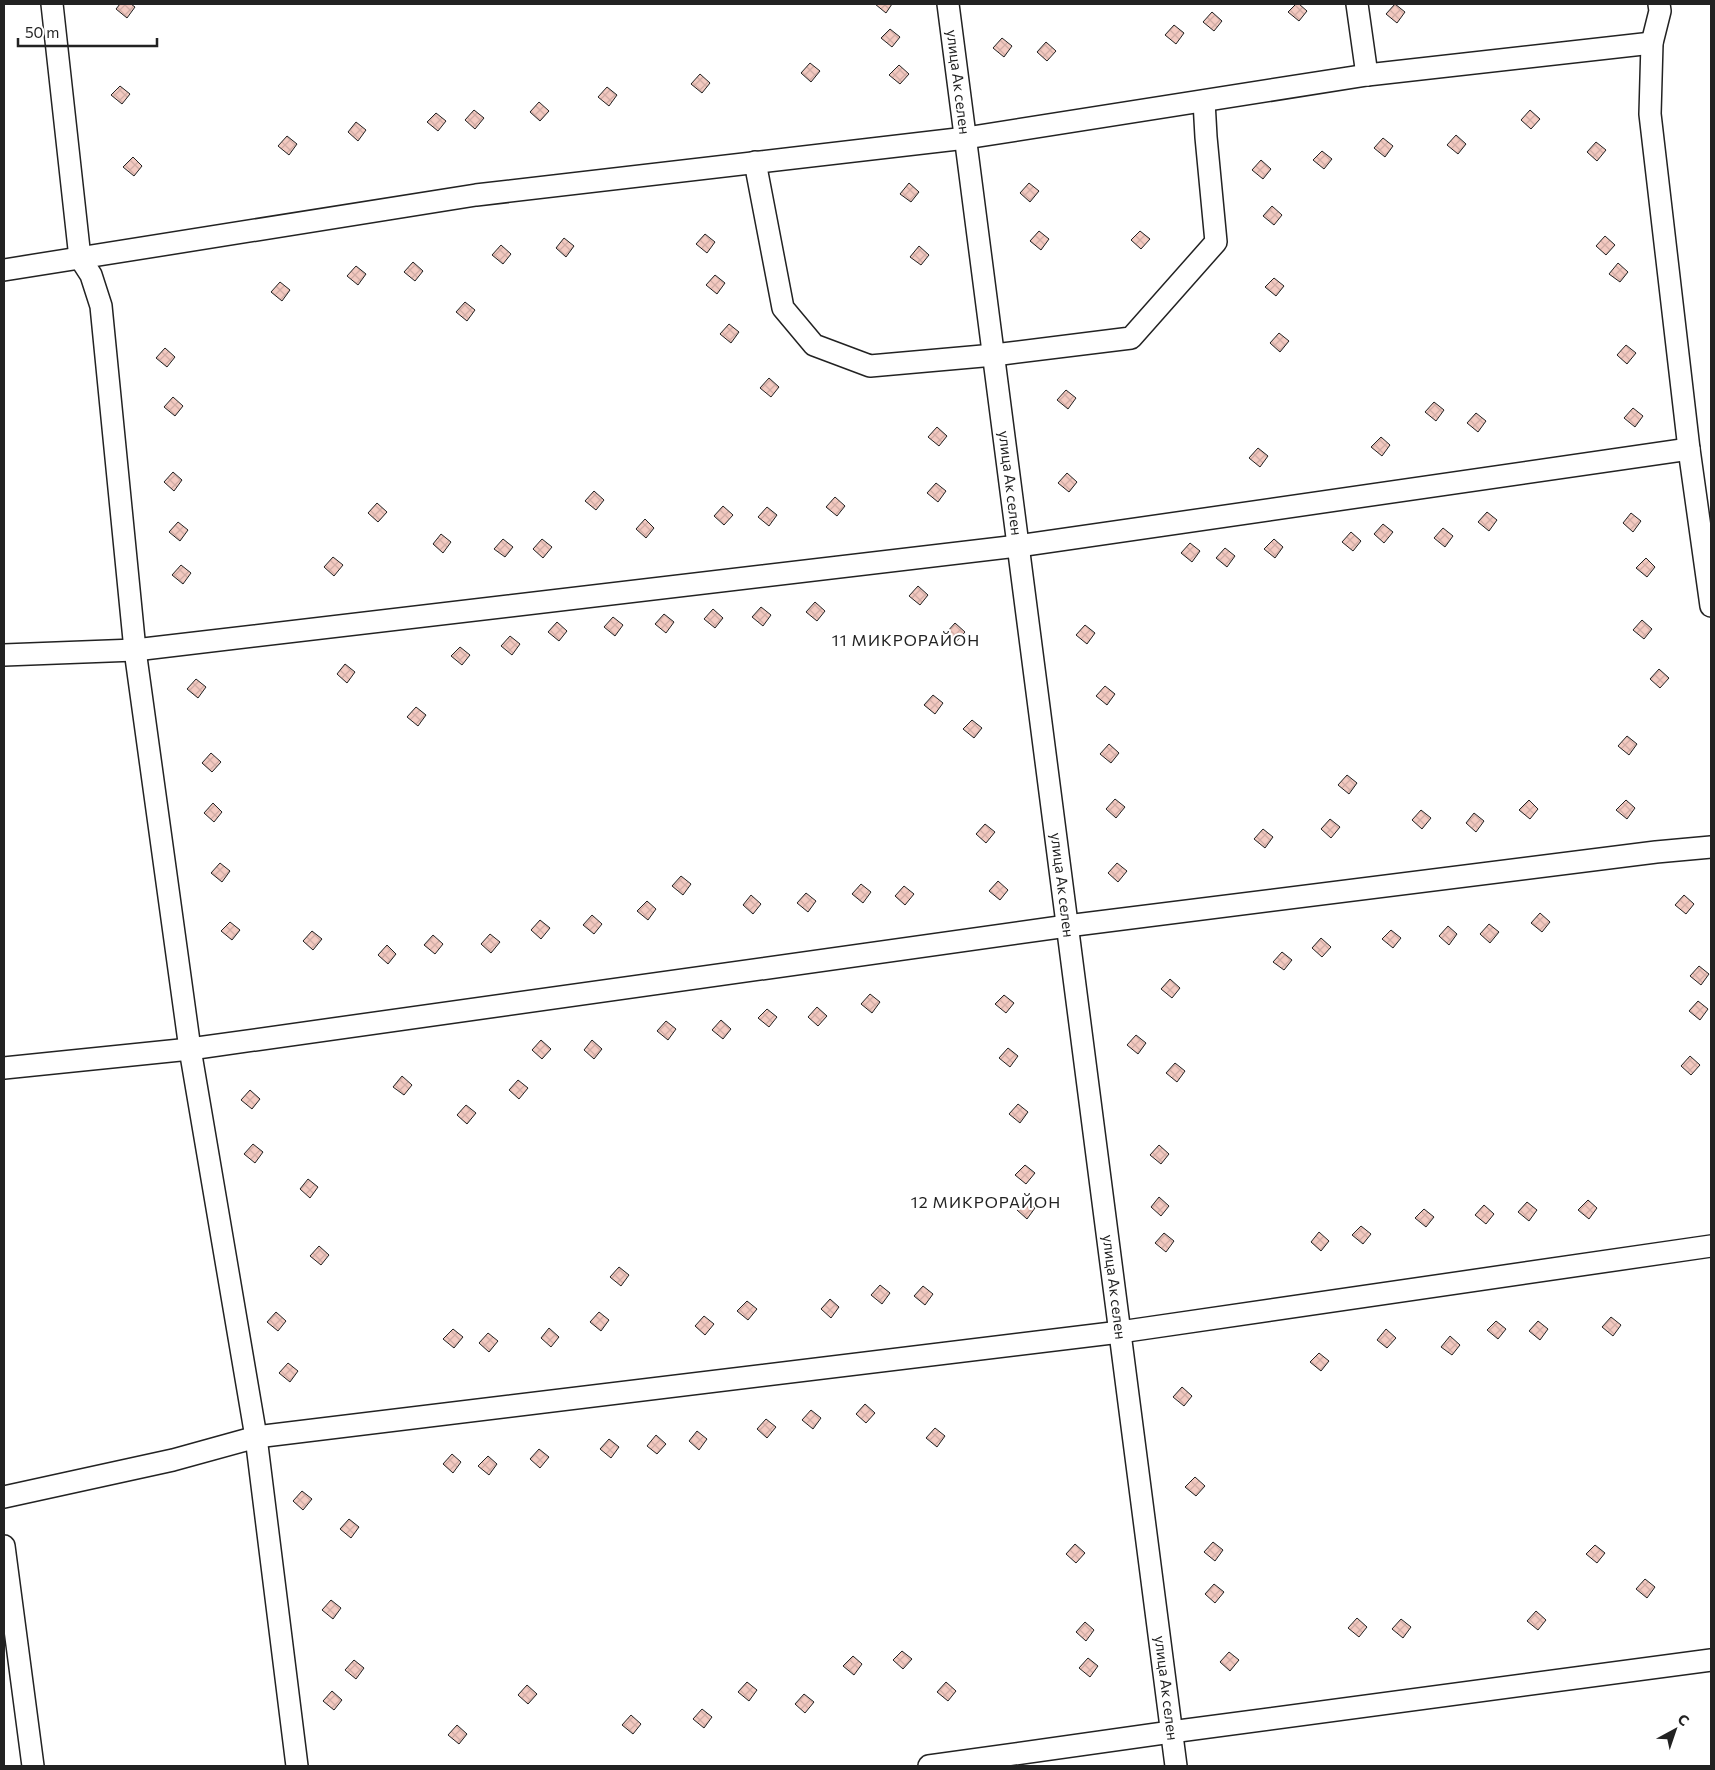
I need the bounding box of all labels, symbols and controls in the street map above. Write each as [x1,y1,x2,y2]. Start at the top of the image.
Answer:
scale bar [18,15,156,47]
text: 50 m [25,23,59,41]
street label: улица Ак селен [944,28,974,135]
street label: улица Ак селен [996,429,1026,536]
district label: 11 МИКРОРАЙОН [832,630,980,649]
street label: улица Ак селен [1048,831,1078,938]
district label: 12 МИКРОРАЙОН [911,1192,1061,1211]
street label: улица Ак селен [1100,1233,1130,1340]
street label: улица Ак селен [1152,1634,1182,1741]
north arrow [1650,1705,1700,1755]
text: С [1675,1710,1693,1729]

